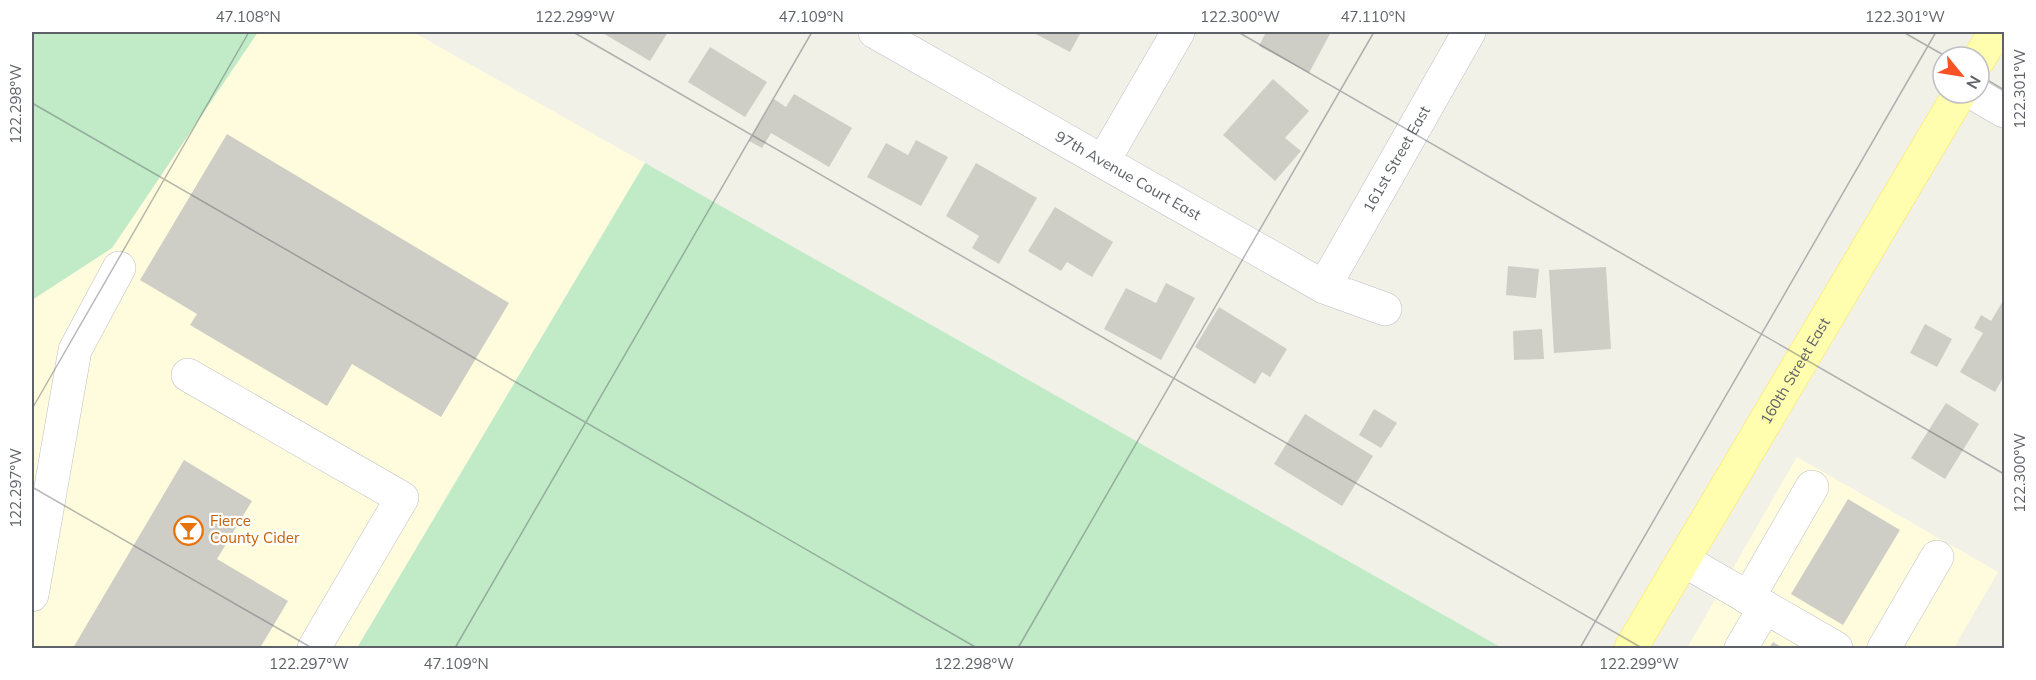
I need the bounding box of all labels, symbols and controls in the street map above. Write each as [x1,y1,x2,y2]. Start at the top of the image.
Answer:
text: 47.108°N [215,7,281,26]
text: 122.299°W [535,7,615,26]
text: 47.109°N [778,7,844,26]
text: 122.300°W [1200,7,1280,26]
text: 47.110°N [1340,7,1406,26]
text: 122.301°W [1865,7,1945,26]
north arrow [1931,45,1991,105]
text: 122.301°W [2010,49,2029,129]
text: 122.298°W [6,64,25,144]
text: N [1962,72,1986,93]
street label: 161st Street East [1358,102,1434,216]
street label: 97th Avenue Court East [1052,126,1205,224]
street label: 160th Street East [1756,314,1834,428]
text: 122.300°W [2010,433,2029,513]
text: 122.297°W [6,448,25,528]
place label: Fierce County Cider [210,511,300,547]
bar icon: Fierce County Cider [173,514,205,546]
text: 122.297°W [269,654,349,673]
text: 47.109°N [423,654,489,673]
text: 122.298°W [934,654,1014,673]
text: 122.299°W [1599,654,1679,673]

